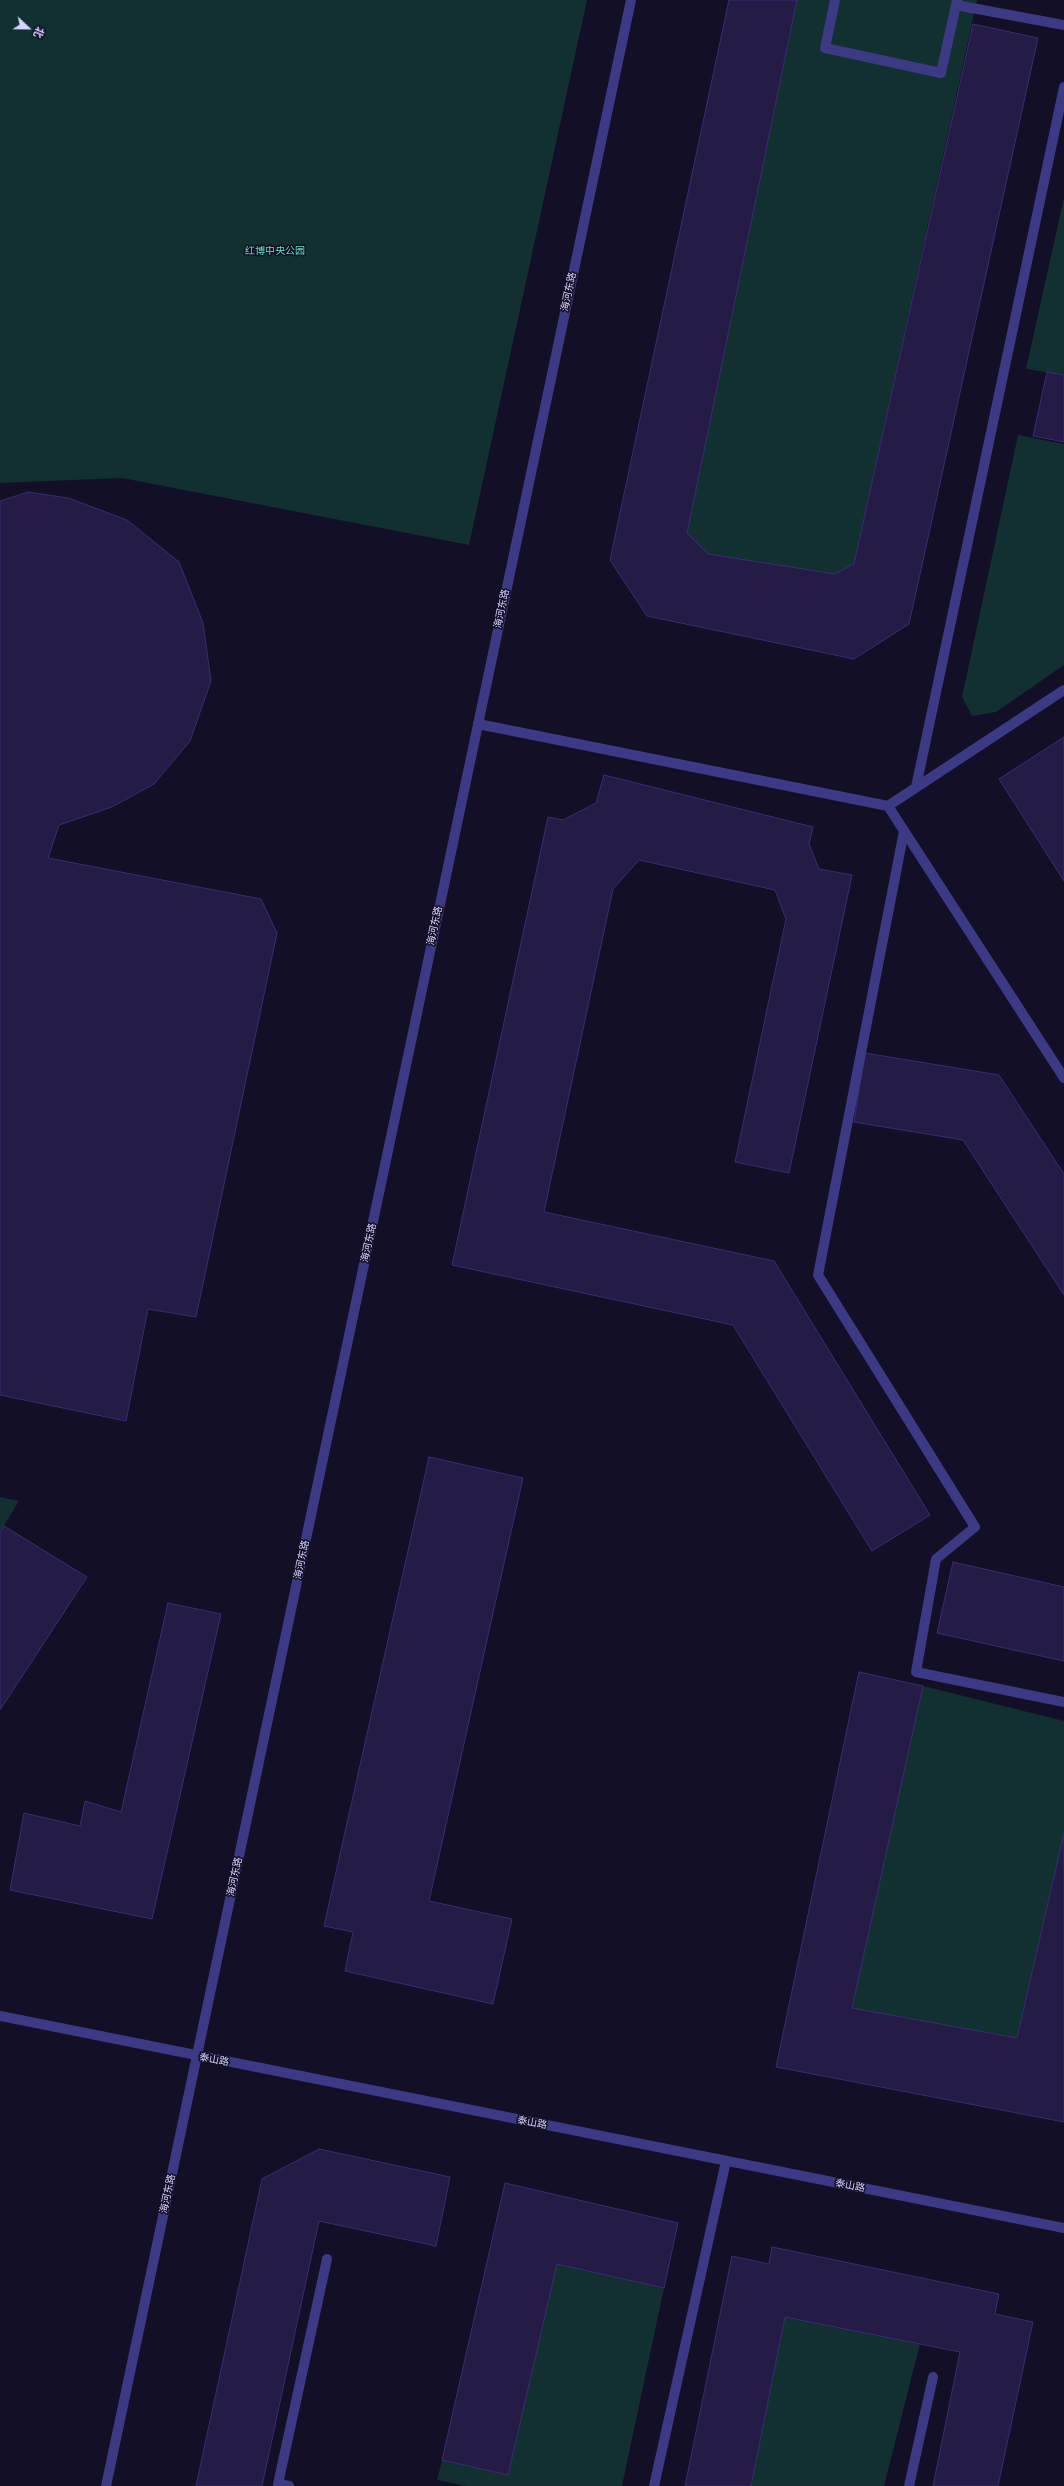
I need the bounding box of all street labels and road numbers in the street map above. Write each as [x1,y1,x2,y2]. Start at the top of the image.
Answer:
street label: 海河东路 [559,271,579,313]
street label: 海河东路 [492,588,512,630]
street label: 海河东路 [425,905,445,947]
street label: 海河东路 [359,1222,379,1264]
street label: 海河东路 [292,1539,312,1581]
street label: 海河东路 [225,1856,245,1898]
street label: 泰山路 [198,2051,230,2069]
street label: 泰山路 [516,2114,548,2132]
street label: 海河东路 [158,2173,178,2215]
street label: 泰山路 [834,2177,866,2195]

